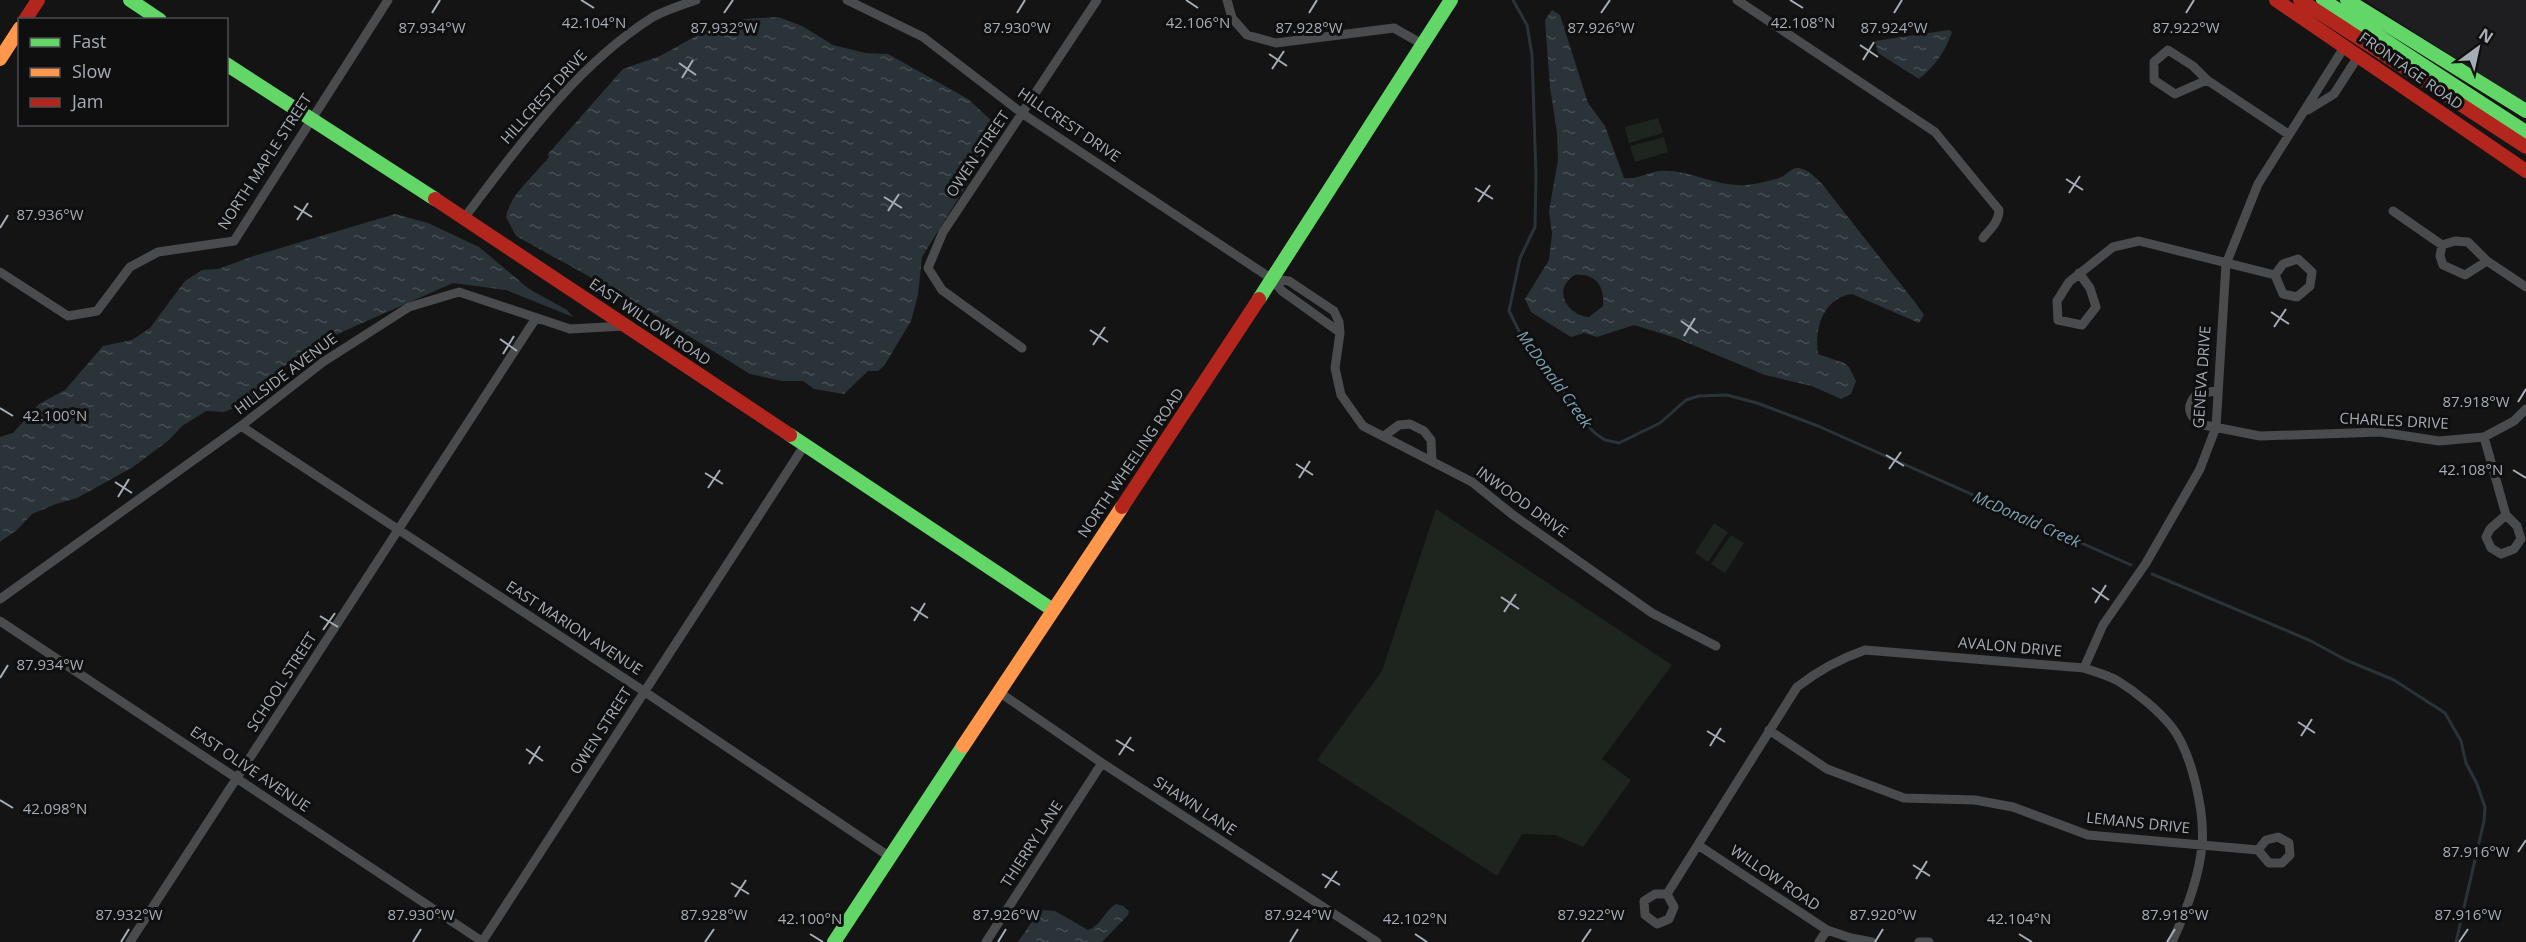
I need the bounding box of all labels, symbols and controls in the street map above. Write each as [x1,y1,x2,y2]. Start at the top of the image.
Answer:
text: 42.104°N [562,12,626,32]
text: 42.106°N [1166,12,1230,32]
text: 42.108°N [1771,12,1835,32]
text: 87.934°W [398,17,466,37]
text: 87.932°W [690,17,758,37]
text: 87.930°W [983,17,1051,37]
text: 87.928°W [1275,17,1343,37]
text: 87.926°W [1567,17,1635,37]
text: 87.924°W [1860,17,1928,37]
text: 87.922°W [2152,17,2220,37]
legend [18,18,228,126]
north arrow [2448,18,2508,78]
text: N [2475,23,2498,48]
street label: FRONTAGE ROAD [2356,27,2467,113]
text: Fast [72,29,106,53]
street label: HILLCREST DRIVE [496,45,591,148]
text: Slow [72,59,111,83]
street label: HILLCREST DRIVE [1014,82,1125,166]
text: Jam [70,89,104,113]
street label: NORTH MAPLE STREET [213,89,316,233]
street label: OWEN STREET [941,106,1014,200]
text: 87.936°W [16,204,84,224]
street label: EAST WILLOW ROAD [586,273,715,369]
street label: GENEVA DRIVE [2187,325,2215,429]
water label: McDonald Creek [1512,326,1599,433]
street label: HILLSIDE AVENUE [230,328,341,418]
street label: NORTH WHEELING ROAD [1073,384,1188,541]
text: 87.918°W [2442,391,2510,411]
text: 42.100°N [23,405,87,425]
street label: CHARLES DRIVE [2339,407,2449,433]
text: 42.108°N [2439,459,2503,479]
street label: INWOOD DRIVE [1473,461,1573,541]
water label: McDonald Creek [1970,485,2085,553]
street label: EAST MARION AVENUE [503,576,647,679]
street label: SCHOOL STREET [242,627,321,735]
street label: AVALON DRIVE [1957,632,2063,661]
text: 87.934°W [16,654,84,674]
street label: OWEN STREET [565,683,636,778]
street label: EAST OLIVE AVENUE [187,721,314,816]
street label: SHAWN LANE [1150,771,1241,839]
street label: THIERRY LANE [996,796,1067,891]
text: 42.098°N [23,798,87,818]
street label: LEMANS DRIVE [2085,807,2191,837]
street label: WILLOW ROAD [1727,840,1824,915]
text: 87.916°W [2442,841,2510,861]
text: 87.932°W [95,904,163,924]
text: 87.930°W [387,904,455,924]
text: 87.928°W [680,904,748,924]
text: 87.926°W [972,904,1040,924]
text: 87.924°W [1264,904,1332,924]
text: 87.922°W [1557,904,1625,924]
text: 87.920°W [1849,904,1917,924]
text: 87.918°W [2141,904,2209,924]
text: 87.916°W [2434,904,2502,924]
text: 42.100°N [778,908,842,928]
text: 42.102°N [1383,908,1447,928]
text: 42.104°N [1987,908,2051,928]

